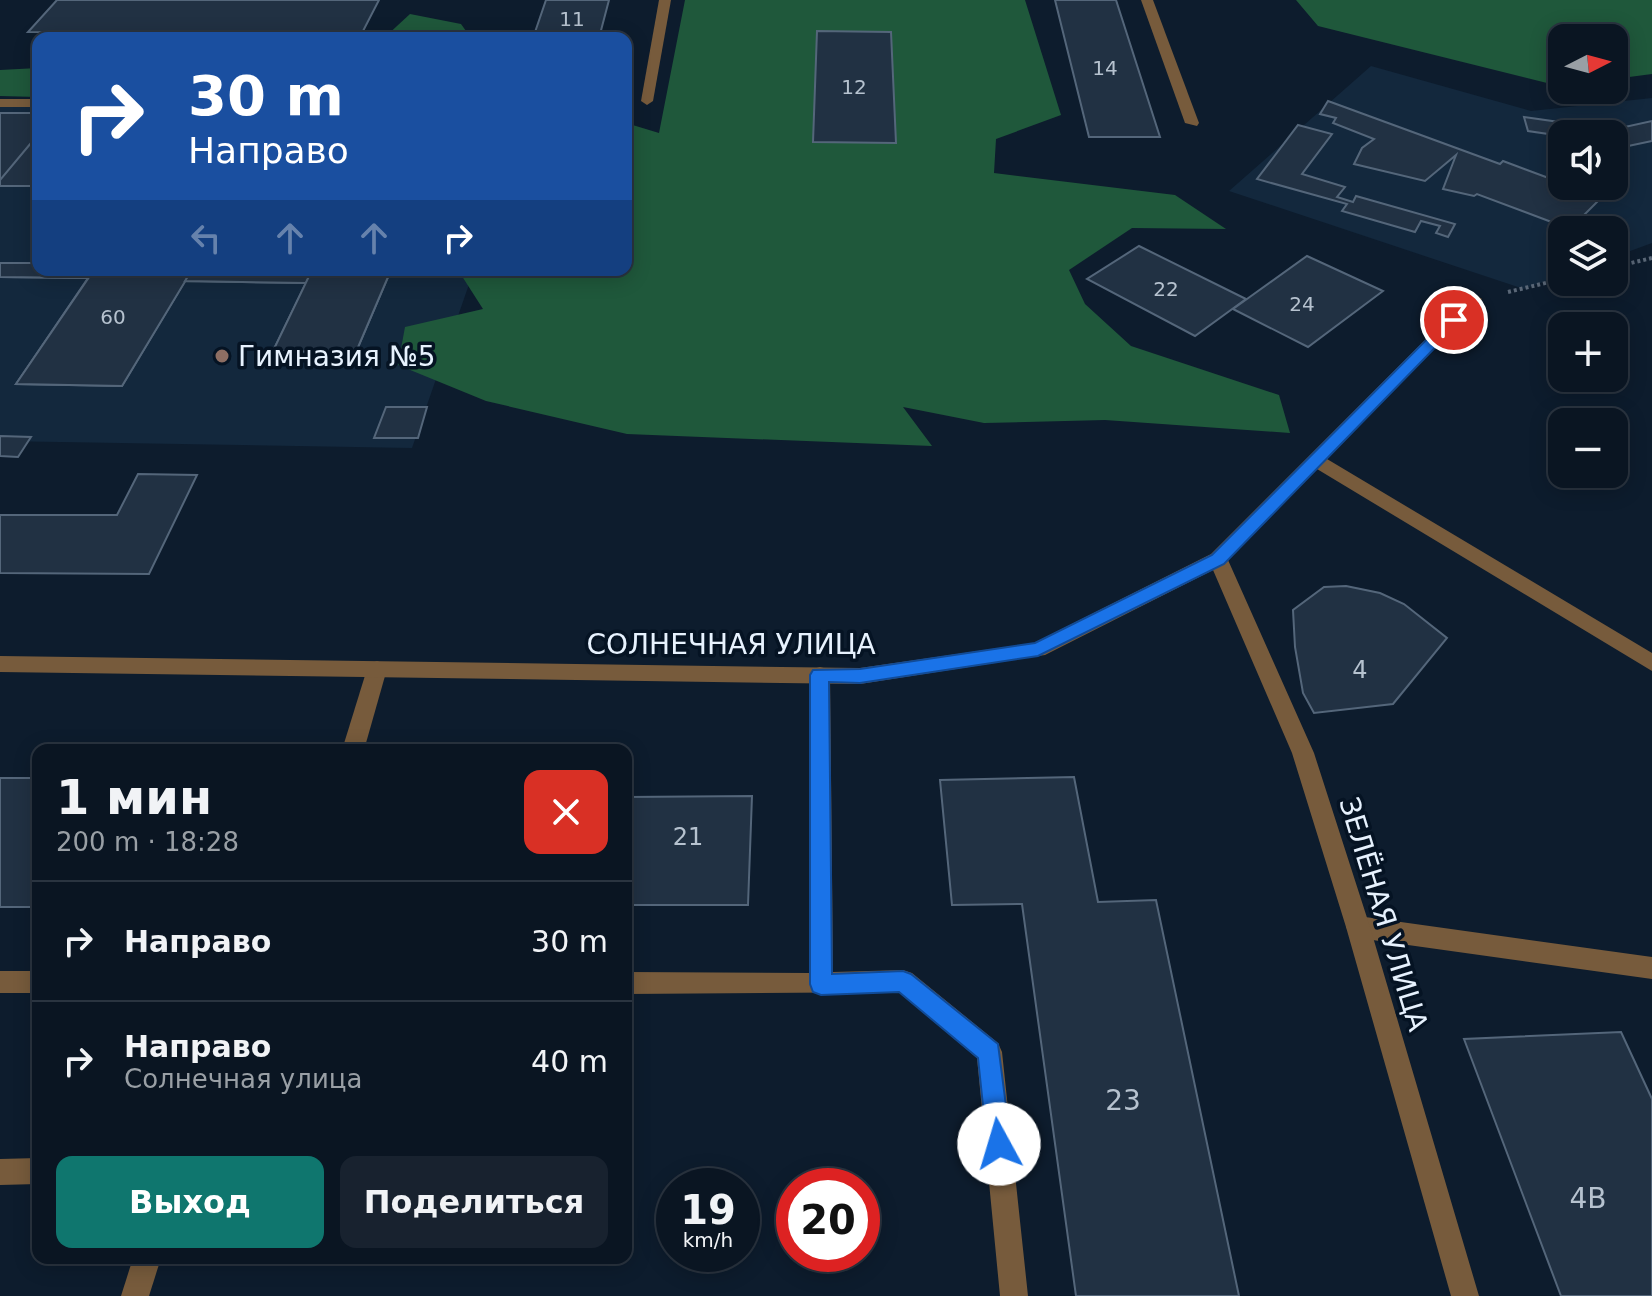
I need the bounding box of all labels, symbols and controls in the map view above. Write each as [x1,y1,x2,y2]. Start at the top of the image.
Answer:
house number: 11 [559,7,585,31]
north arrow [1548,24,1628,104]
map controls [1548,24,1628,488]
house number: 14 [1092,56,1118,80]
text: 30 m [188,63,344,128]
icon: right [56,64,160,168]
house number: 12 [841,75,867,99]
button: sound [1548,120,1628,200]
text: Направо [188,130,349,171]
icon: left [184,216,228,260]
icon: ahead [268,216,312,260]
icon: ahead [352,216,396,260]
icon: right [436,216,480,260]
button: layers [1548,216,1628,296]
house number: 22 [1153,277,1179,301]
pin [1420,286,1488,354]
house number: 24 [1289,292,1315,316]
icon: arrive [1432,298,1476,342]
house number: 60 [100,305,126,329]
button: + [1548,312,1628,392]
place label: Гимназия №5 [238,340,436,373]
marker: Гимназия №5 [213,347,231,365]
button: − [1548,408,1628,488]
street label: СОЛНЕЧНАЯ УЛИЦА [586,628,876,661]
house number: 4 [1352,656,1368,684]
text: 1 мин [56,769,212,825]
button: close [524,770,608,854]
street label: ЗЕЛЁНАЯ УЛИЦА [1332,793,1435,1035]
house number: 21 [673,823,703,851]
text: 200 m · 18:28 [56,827,239,857]
icon: right [56,919,100,963]
text: Направо [124,924,271,959]
text: 30 m [531,924,608,959]
text: Направо [124,1029,271,1064]
icon: right [56,1039,100,1083]
text: 40 m [531,1044,608,1079]
text: Солнечная улица [124,1064,362,1094]
house number: 23 [1105,1084,1141,1117]
position arrow [957,1102,1041,1186]
button: Выход [56,1156,324,1248]
button: Поделиться [340,1156,608,1248]
speed limit sign: 20 [776,1168,880,1272]
house number: 4В [1569,1182,1607,1215]
text: 19 [680,1187,736,1233]
text: km/h [683,1228,733,1252]

